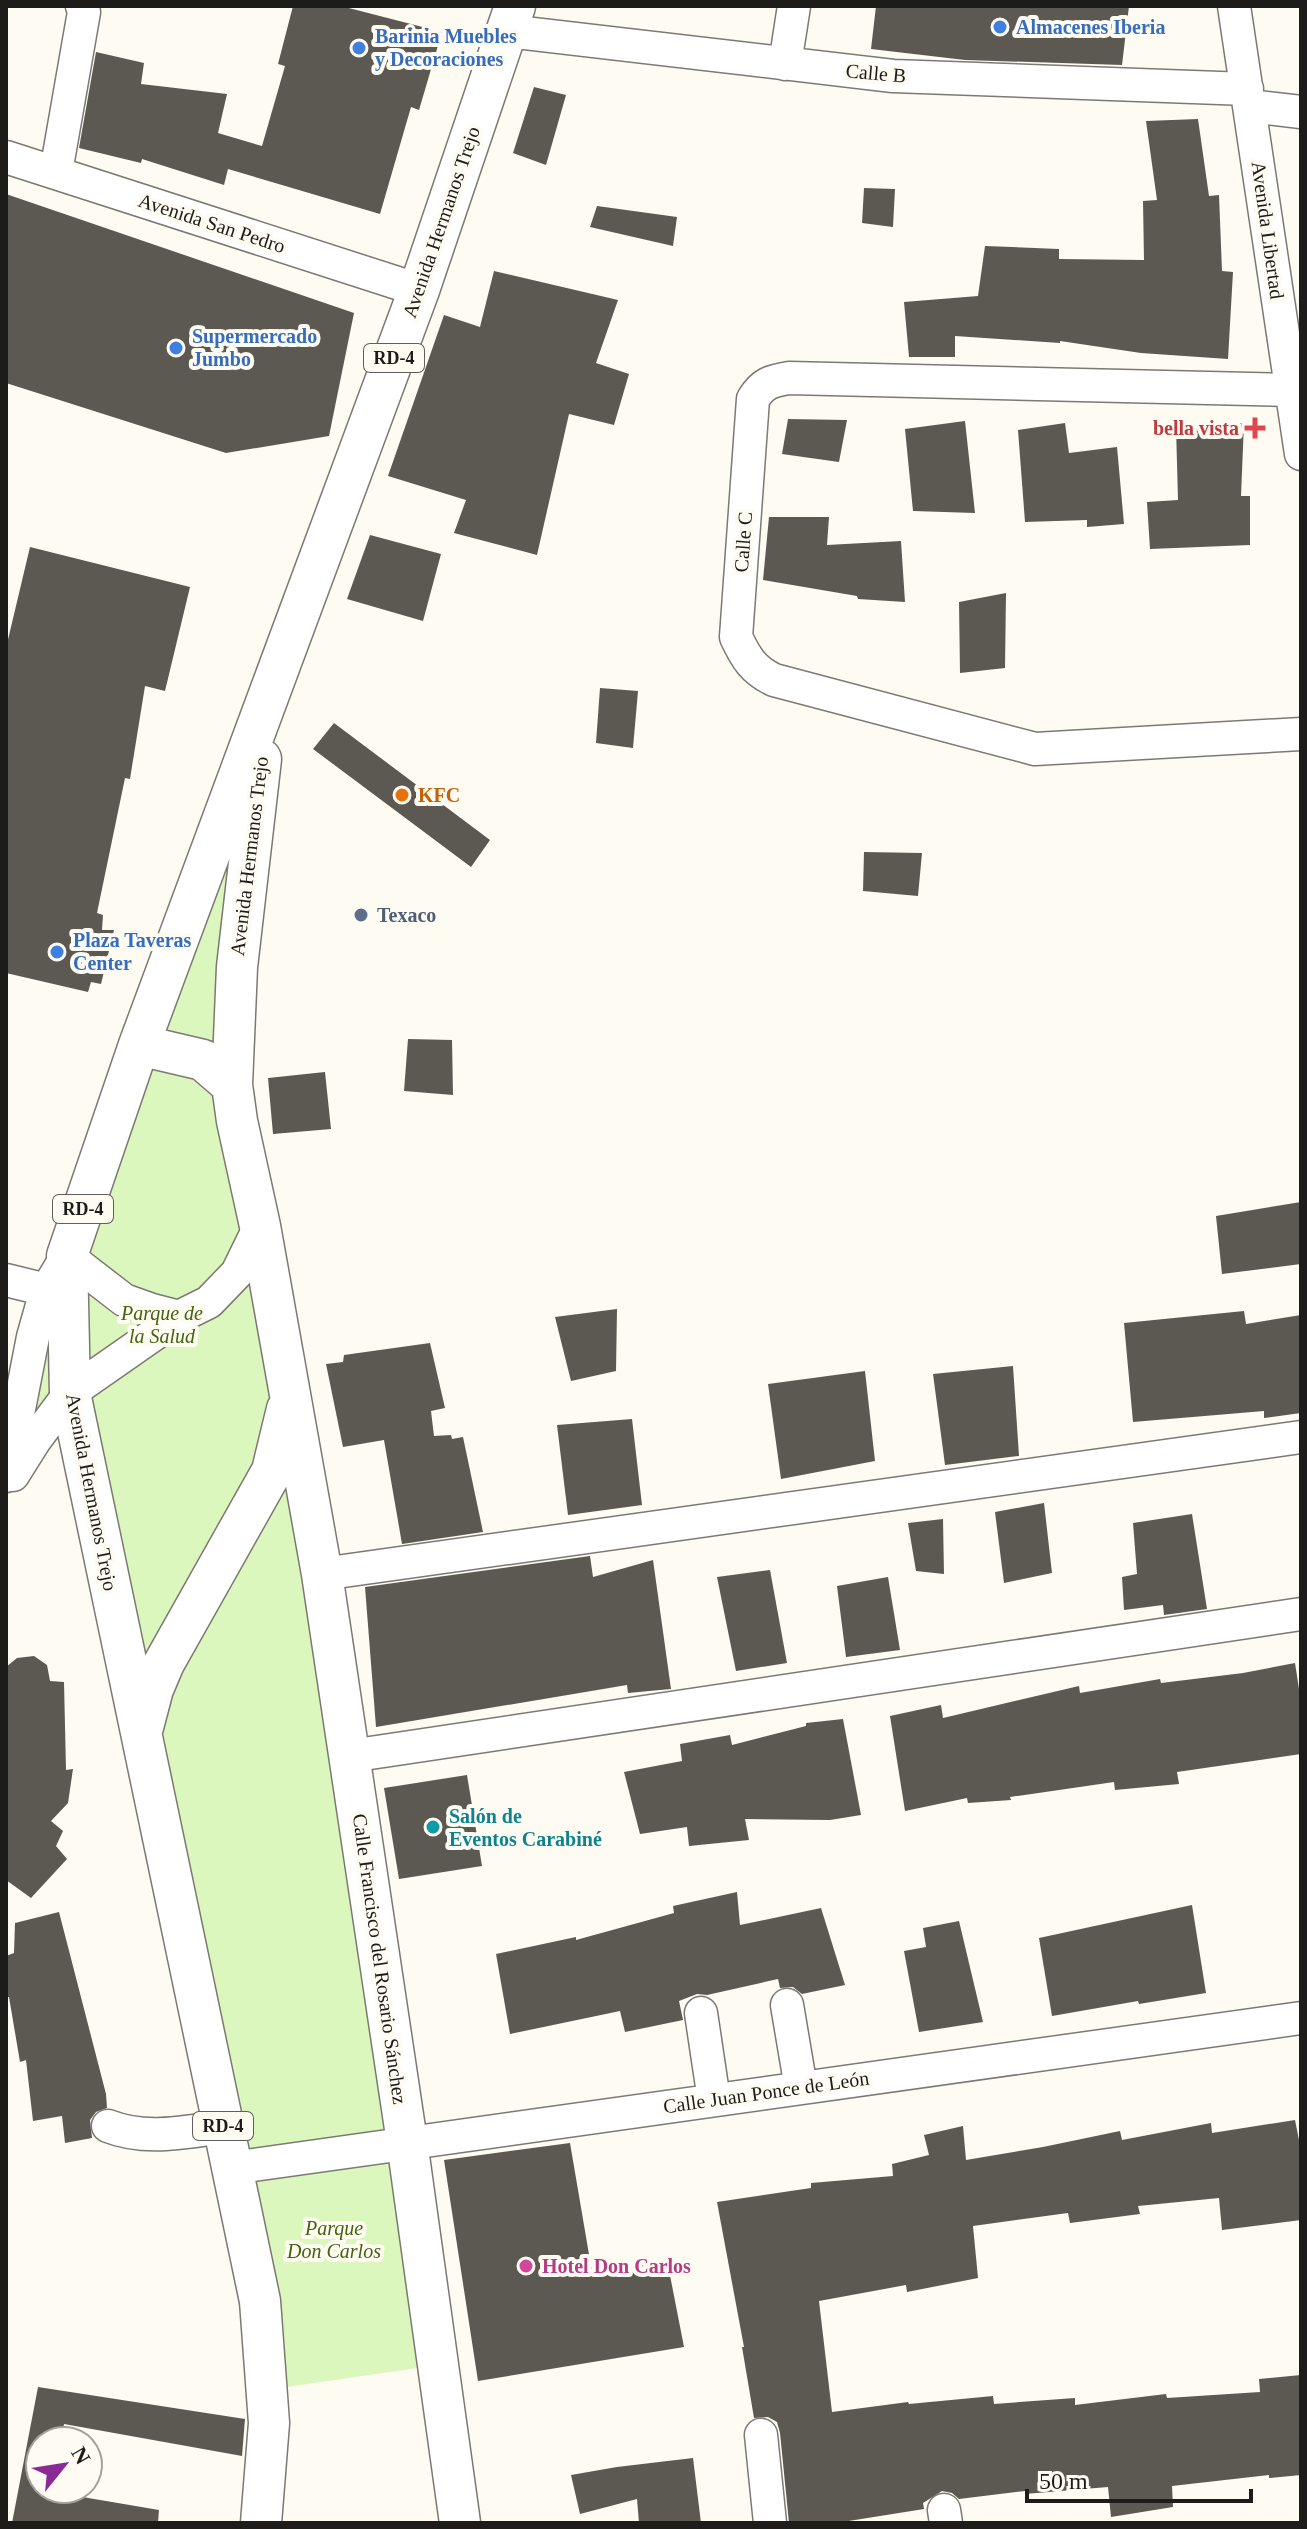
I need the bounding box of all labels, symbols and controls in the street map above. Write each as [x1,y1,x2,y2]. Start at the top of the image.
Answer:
place label: Almacenes Iberia [1016,16,1165,38]
marker: Almacenes Iberia [991,18,1009,36]
place label: Barinia Muebles y Decoraciones [375,25,517,71]
marker: Barinia Muebles y Decoraciones [350,39,368,57]
street label: Calle B [845,59,907,87]
street label: Avenida Hermanos Trejo [398,124,485,321]
street label: Avenida Libertad [1247,160,1289,300]
street label: Avenida San Pedro [136,189,288,257]
place label: Supermercado Jumbo [192,325,317,370]
marker: Supermercado Jumbo [167,339,185,357]
road number: RD-4 [364,344,424,372]
place label: bella vista [1153,417,1239,439]
marker: bella vista [1246,419,1264,437]
street label: Calle C [730,511,756,573]
street label: Avenida Hermanos Trejo [226,755,273,957]
place label: KFC [418,784,460,806]
marker: KFC [393,786,411,804]
place label: Texaco [377,904,436,926]
marker: Texaco [352,906,370,924]
place label: Plaza Taveras Center [73,929,192,974]
marker: Plaza Taveras Center [48,943,66,961]
road number: RD-4 [53,1195,113,1223]
park label: Parque de la Salud [120,1302,203,1347]
street label: Avenida Hermanos Trejo [61,1391,122,1593]
place label: Salón de Eventos Carabiné [449,1805,602,1850]
street label: Calle Francisco del Rosario Sánchez [349,1812,411,2106]
marker: Salón de Eventos Carabiné [424,1818,442,1836]
street label: Calle Juan Ponce de León [662,2067,870,2117]
road number: RD-4 [193,2112,253,2140]
park label: Parque Don Carlos [286,2217,381,2262]
place label: Hotel Don Carlos [542,2255,691,2277]
marker: Hotel Don Carlos [517,2257,535,2275]
north arrow [24,2425,104,2505]
text: N [66,2442,96,2468]
scale bar [1027,2453,1251,2503]
text: 50 m [1039,2468,1088,2494]

